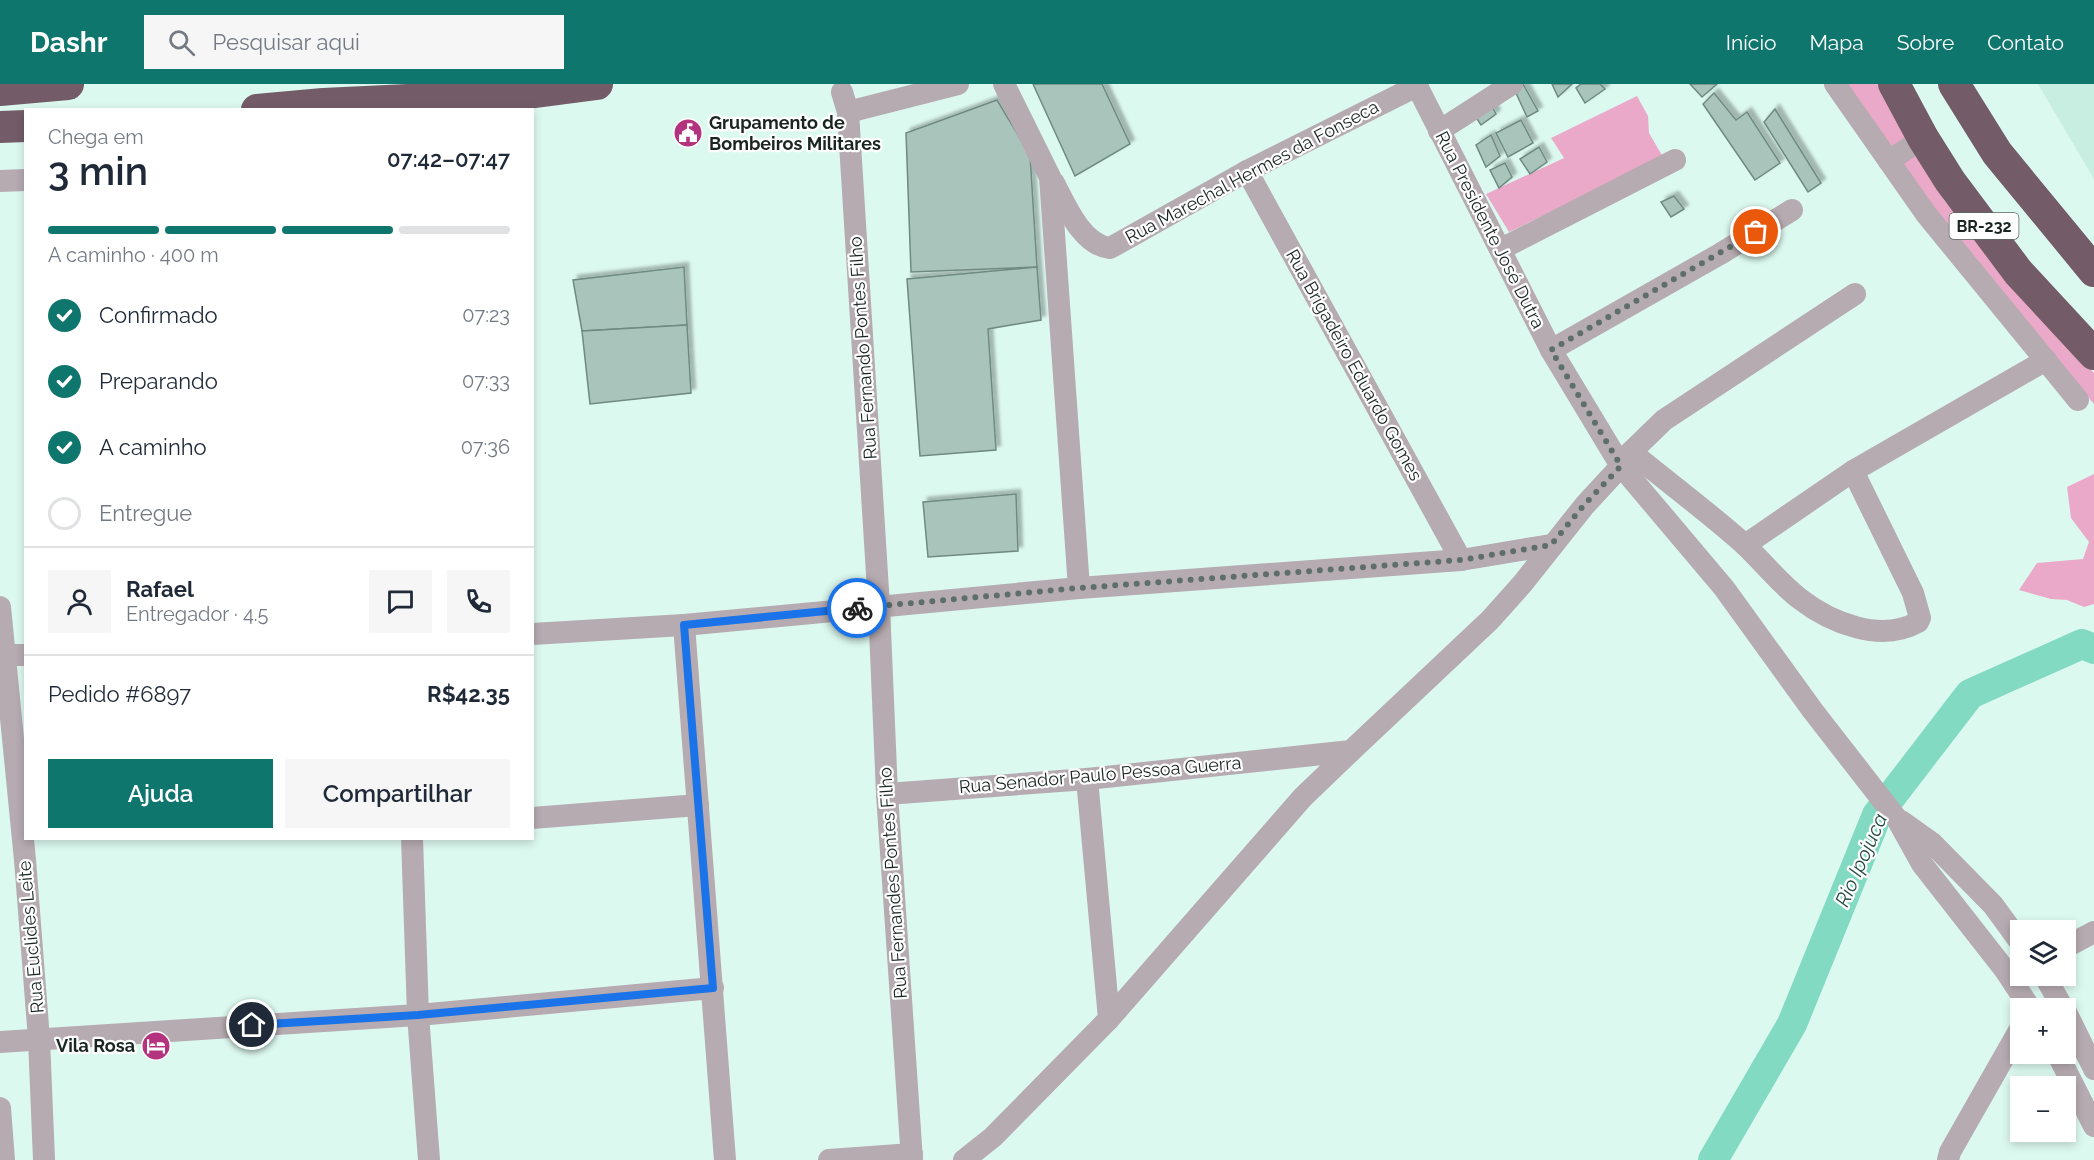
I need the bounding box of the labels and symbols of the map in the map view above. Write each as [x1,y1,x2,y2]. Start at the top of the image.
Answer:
street label: Rua Marechal Hermes da Fonseca [1121,96,1382,248]
place label: Grupamento de Bombeiros Militares [709,112,881,154]
public building icon: Grupamento de Bombeiros Militares [672,117,704,149]
street label: Rua Presidente José Dutra [1431,128,1549,332]
pin [1730,206,1781,257]
road number: BR-232 [1950,213,2018,239]
street label: Rua Fernando Pontes Filho [844,236,881,460]
street label: Rua Brigadeiro Eduardo Gomes [1282,245,1427,484]
courier [827,578,887,638]
street label: Rua Senador Paulo Pessoa Guerra [958,752,1242,797]
street label: Rua Fernandes Pontes Filho [874,766,911,999]
water label: Rio Ipojuca [1830,810,1892,910]
street label: Rua Euclides Leite [13,859,48,1014]
pin [226,999,277,1050]
hotel icon: Vila Rosa [140,1030,172,1062]
place label: Vila Rosa [56,1035,135,1056]

